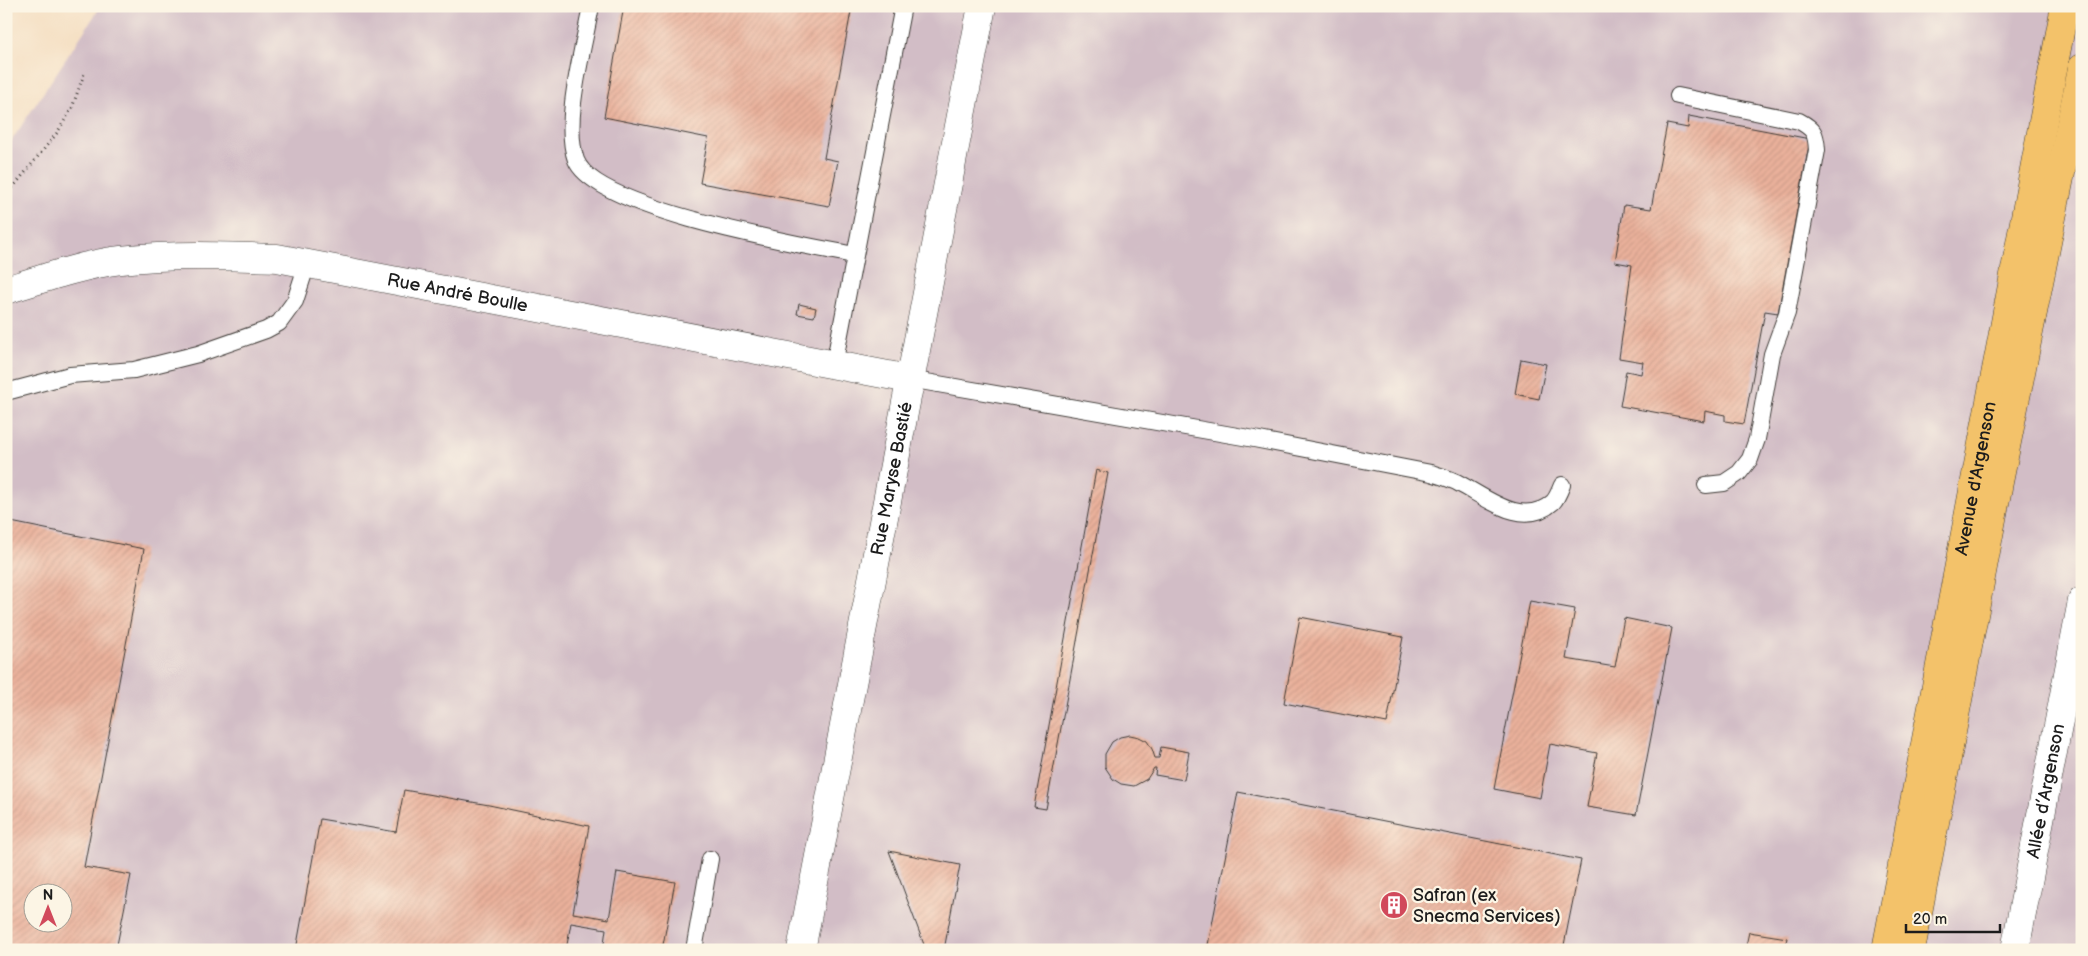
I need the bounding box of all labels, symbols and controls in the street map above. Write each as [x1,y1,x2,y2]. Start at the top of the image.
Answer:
street label: Rue André Boulle [385,269,530,317]
street label: Rue Maryse Bastié [867,400,917,557]
street label: Avenue d'Argenson [1951,400,2001,557]
street label: Allée d’Argenson [2023,722,2069,860]
north arrow [22,884,72,934]
place label: Safran (ex Snecma Services) [1413,885,1561,927]
text: N [43,887,53,904]
building icon: Safran (ex Snecma Services) [1379,890,1409,920]
scale bar [1906,901,1999,933]
text: 20 m [1913,910,1947,929]

